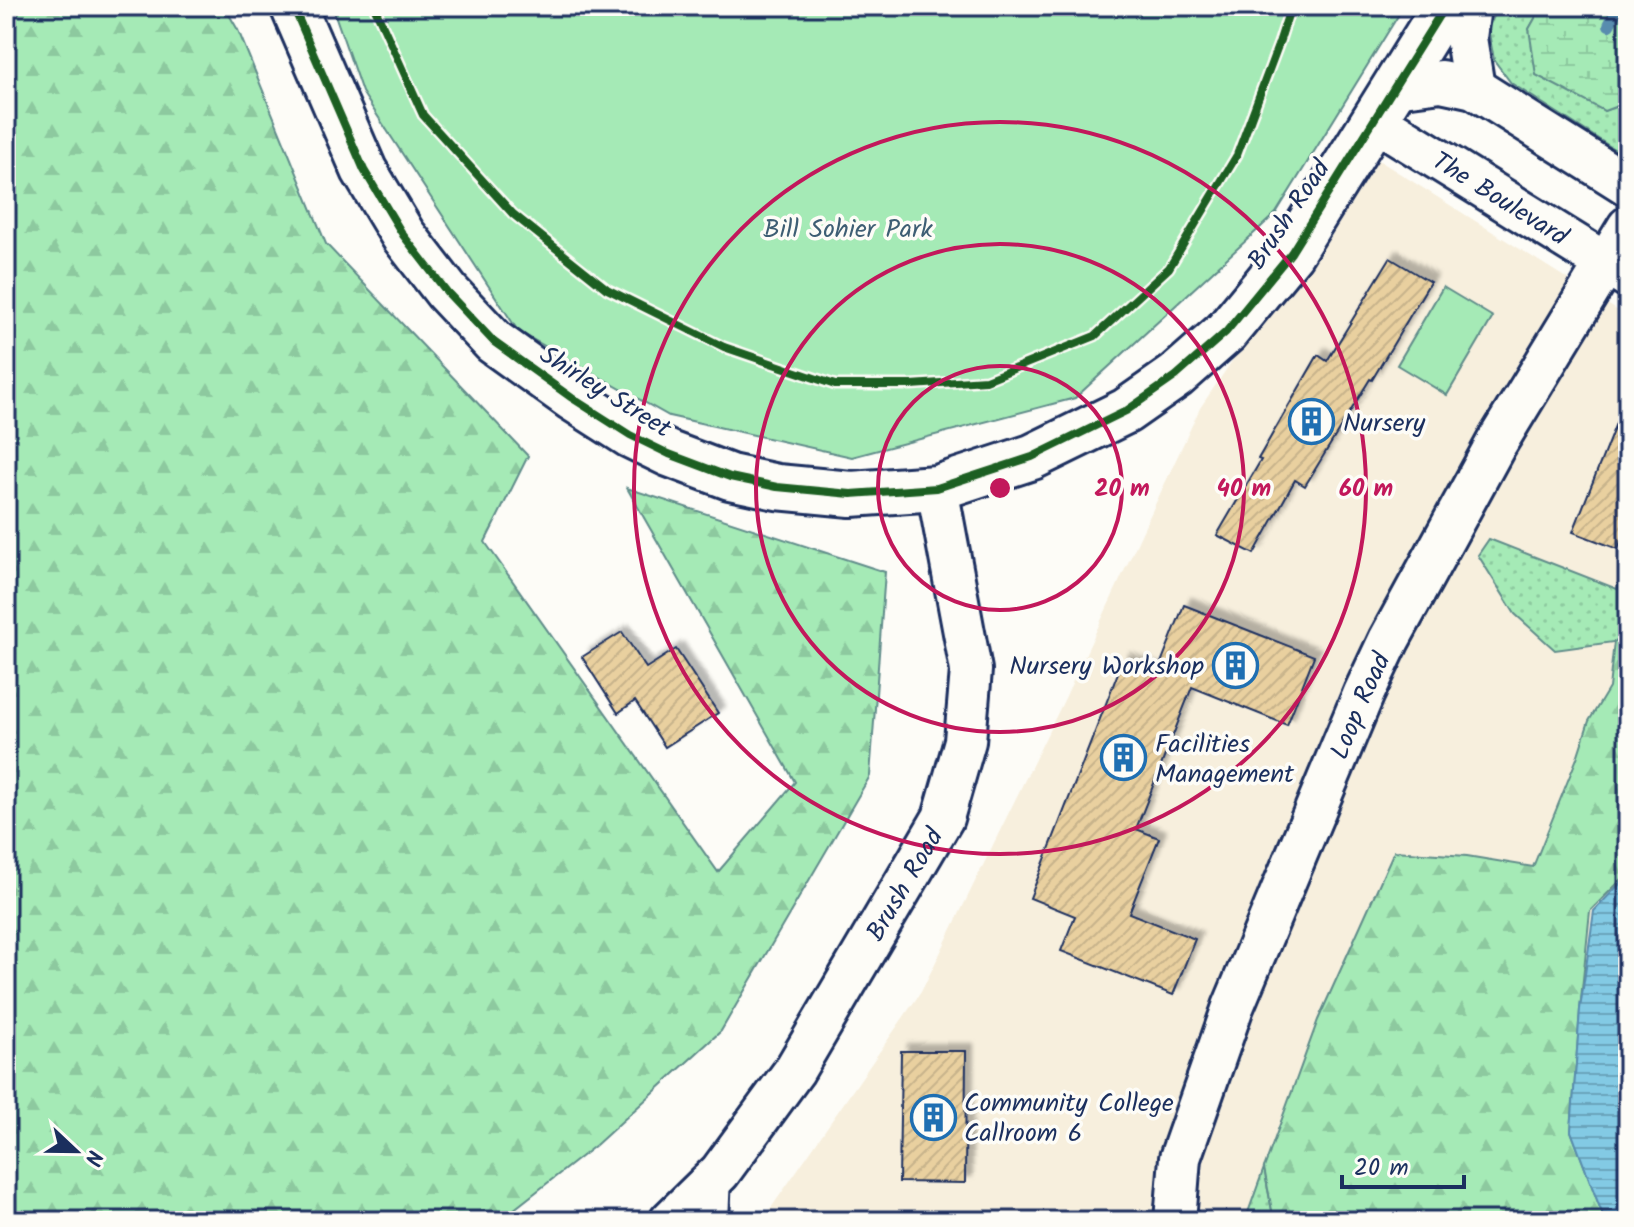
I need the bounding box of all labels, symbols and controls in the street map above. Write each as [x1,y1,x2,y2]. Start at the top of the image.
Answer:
street label: The Boulevard [1423,141,1577,259]
street label: Brush Road [1237,151,1343,279]
park label: Bill Sohier Park [763,209,934,251]
street label: Shirley Street [531,335,680,451]
building icon: Nursery [1288,398,1336,446]
place label: Nursery [1343,403,1426,445]
text: 20 m [1094,470,1150,509]
text: 40 m [1217,470,1271,509]
text: 60 m [1339,470,1393,509]
centre of rings [986,474,1014,502]
building icon: Nursery Workshop [1211,641,1259,689]
street label: Loop Road [1320,645,1404,766]
place label: Nursery Workshop [1009,646,1205,688]
place label: Facilities Management [1155,724,1295,796]
building icon: Facilities Management [1100,734,1148,782]
street label: Brush Road [856,820,956,950]
place label: Community College Callroom 6 [964,1083,1174,1155]
building icon: Community College Callroom 6 [909,1093,957,1141]
north arrow [36,1111,116,1191]
scale bar [1342,1139,1464,1189]
text: N [73,1145,111,1171]
text: 20 m [1354,1149,1409,1188]

